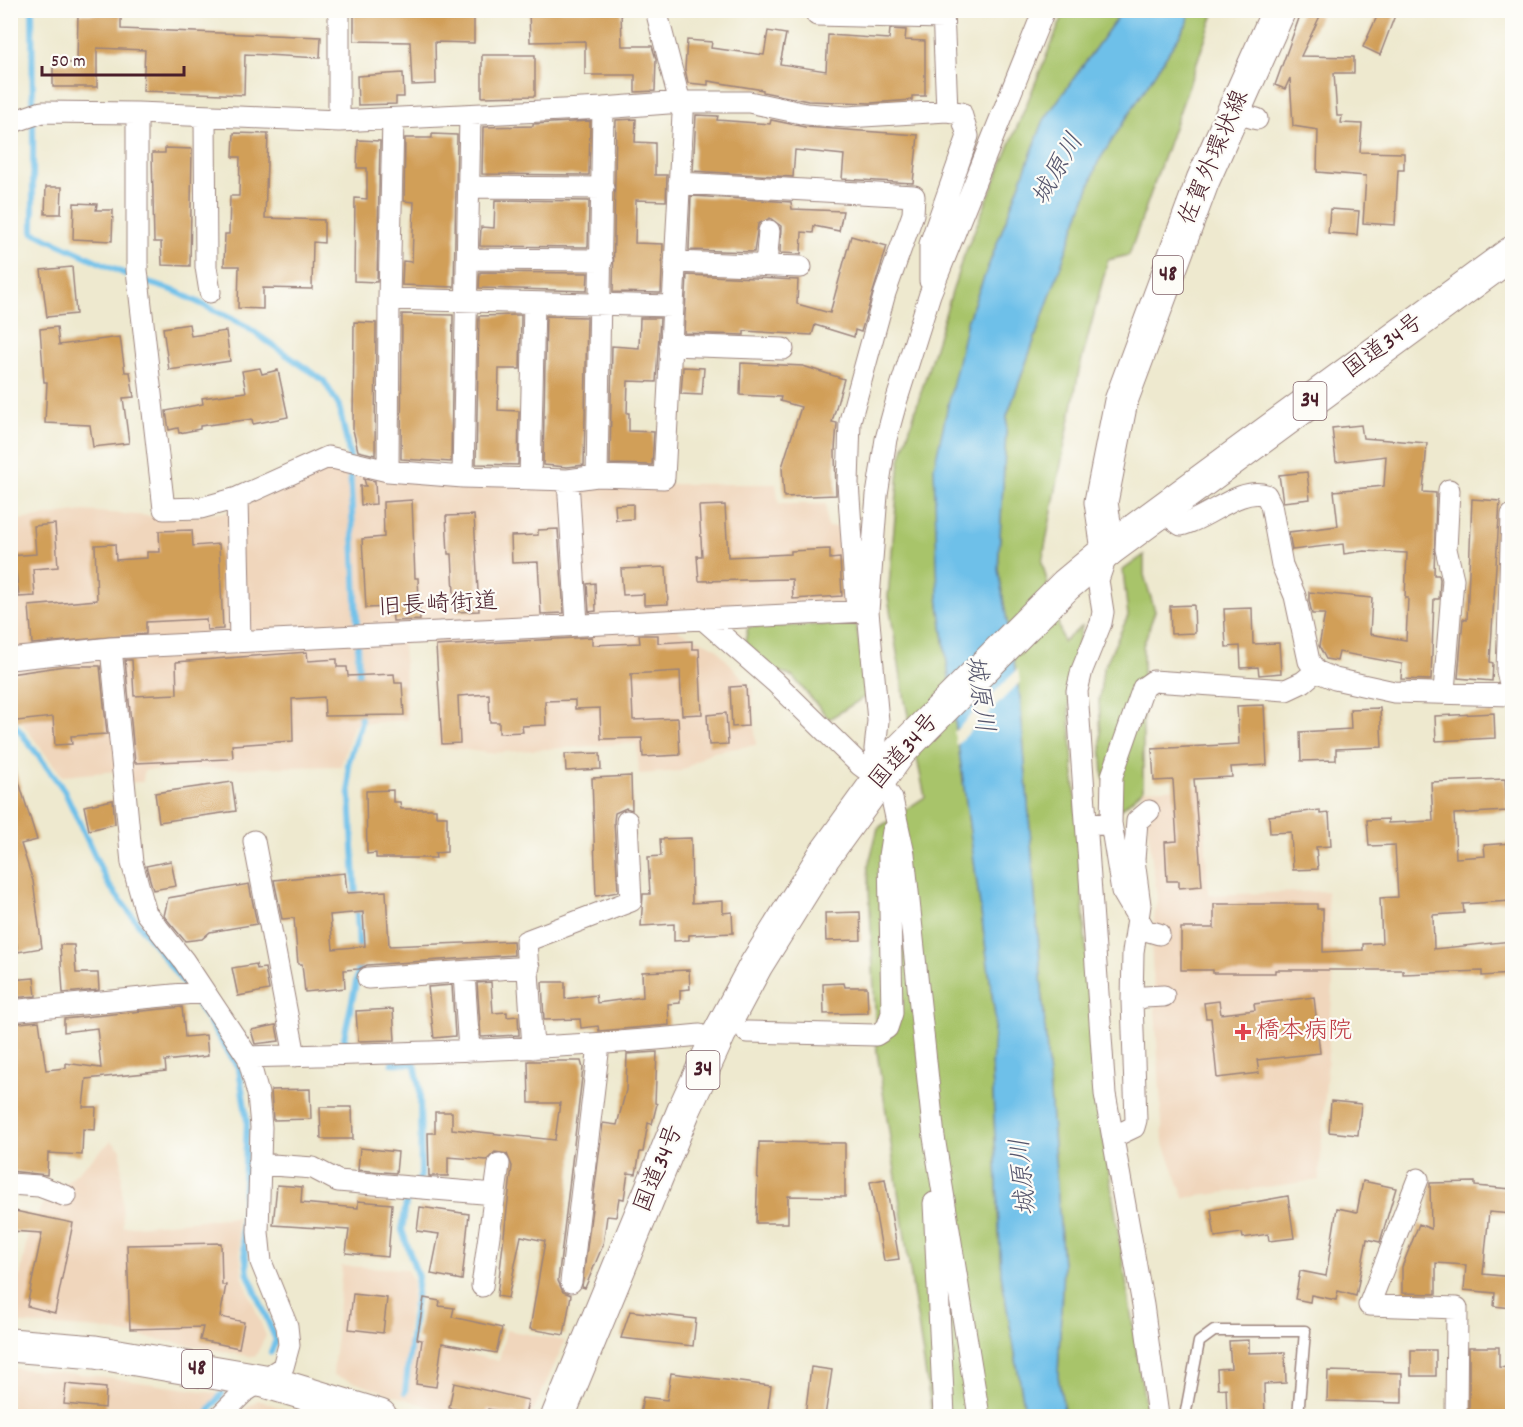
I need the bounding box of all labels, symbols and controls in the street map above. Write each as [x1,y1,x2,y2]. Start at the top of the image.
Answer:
scale bar [42,39,184,77]
text: 50 m [51,50,86,75]
street label: 佐賀外環状線 [1171,85,1259,231]
water label: 城原川 [1023,127,1095,213]
road number: 48 [1153,256,1183,294]
street label: 国道34号 [1337,306,1431,388]
road number: 34 [1294,382,1326,420]
street label: 旧長崎街道 [377,586,499,626]
water label: 城原川 [954,653,1002,735]
street label: 国道34号 [862,706,948,798]
place label: 橋本病院 [1256,1015,1352,1049]
marker: 橋本病院 [1234,1023,1252,1041]
road number: 34 [686,1051,720,1089]
street label: 国道34号 [627,1120,693,1218]
water label: 城原川 [1003,1137,1047,1217]
road number: 48 [182,1350,212,1388]

